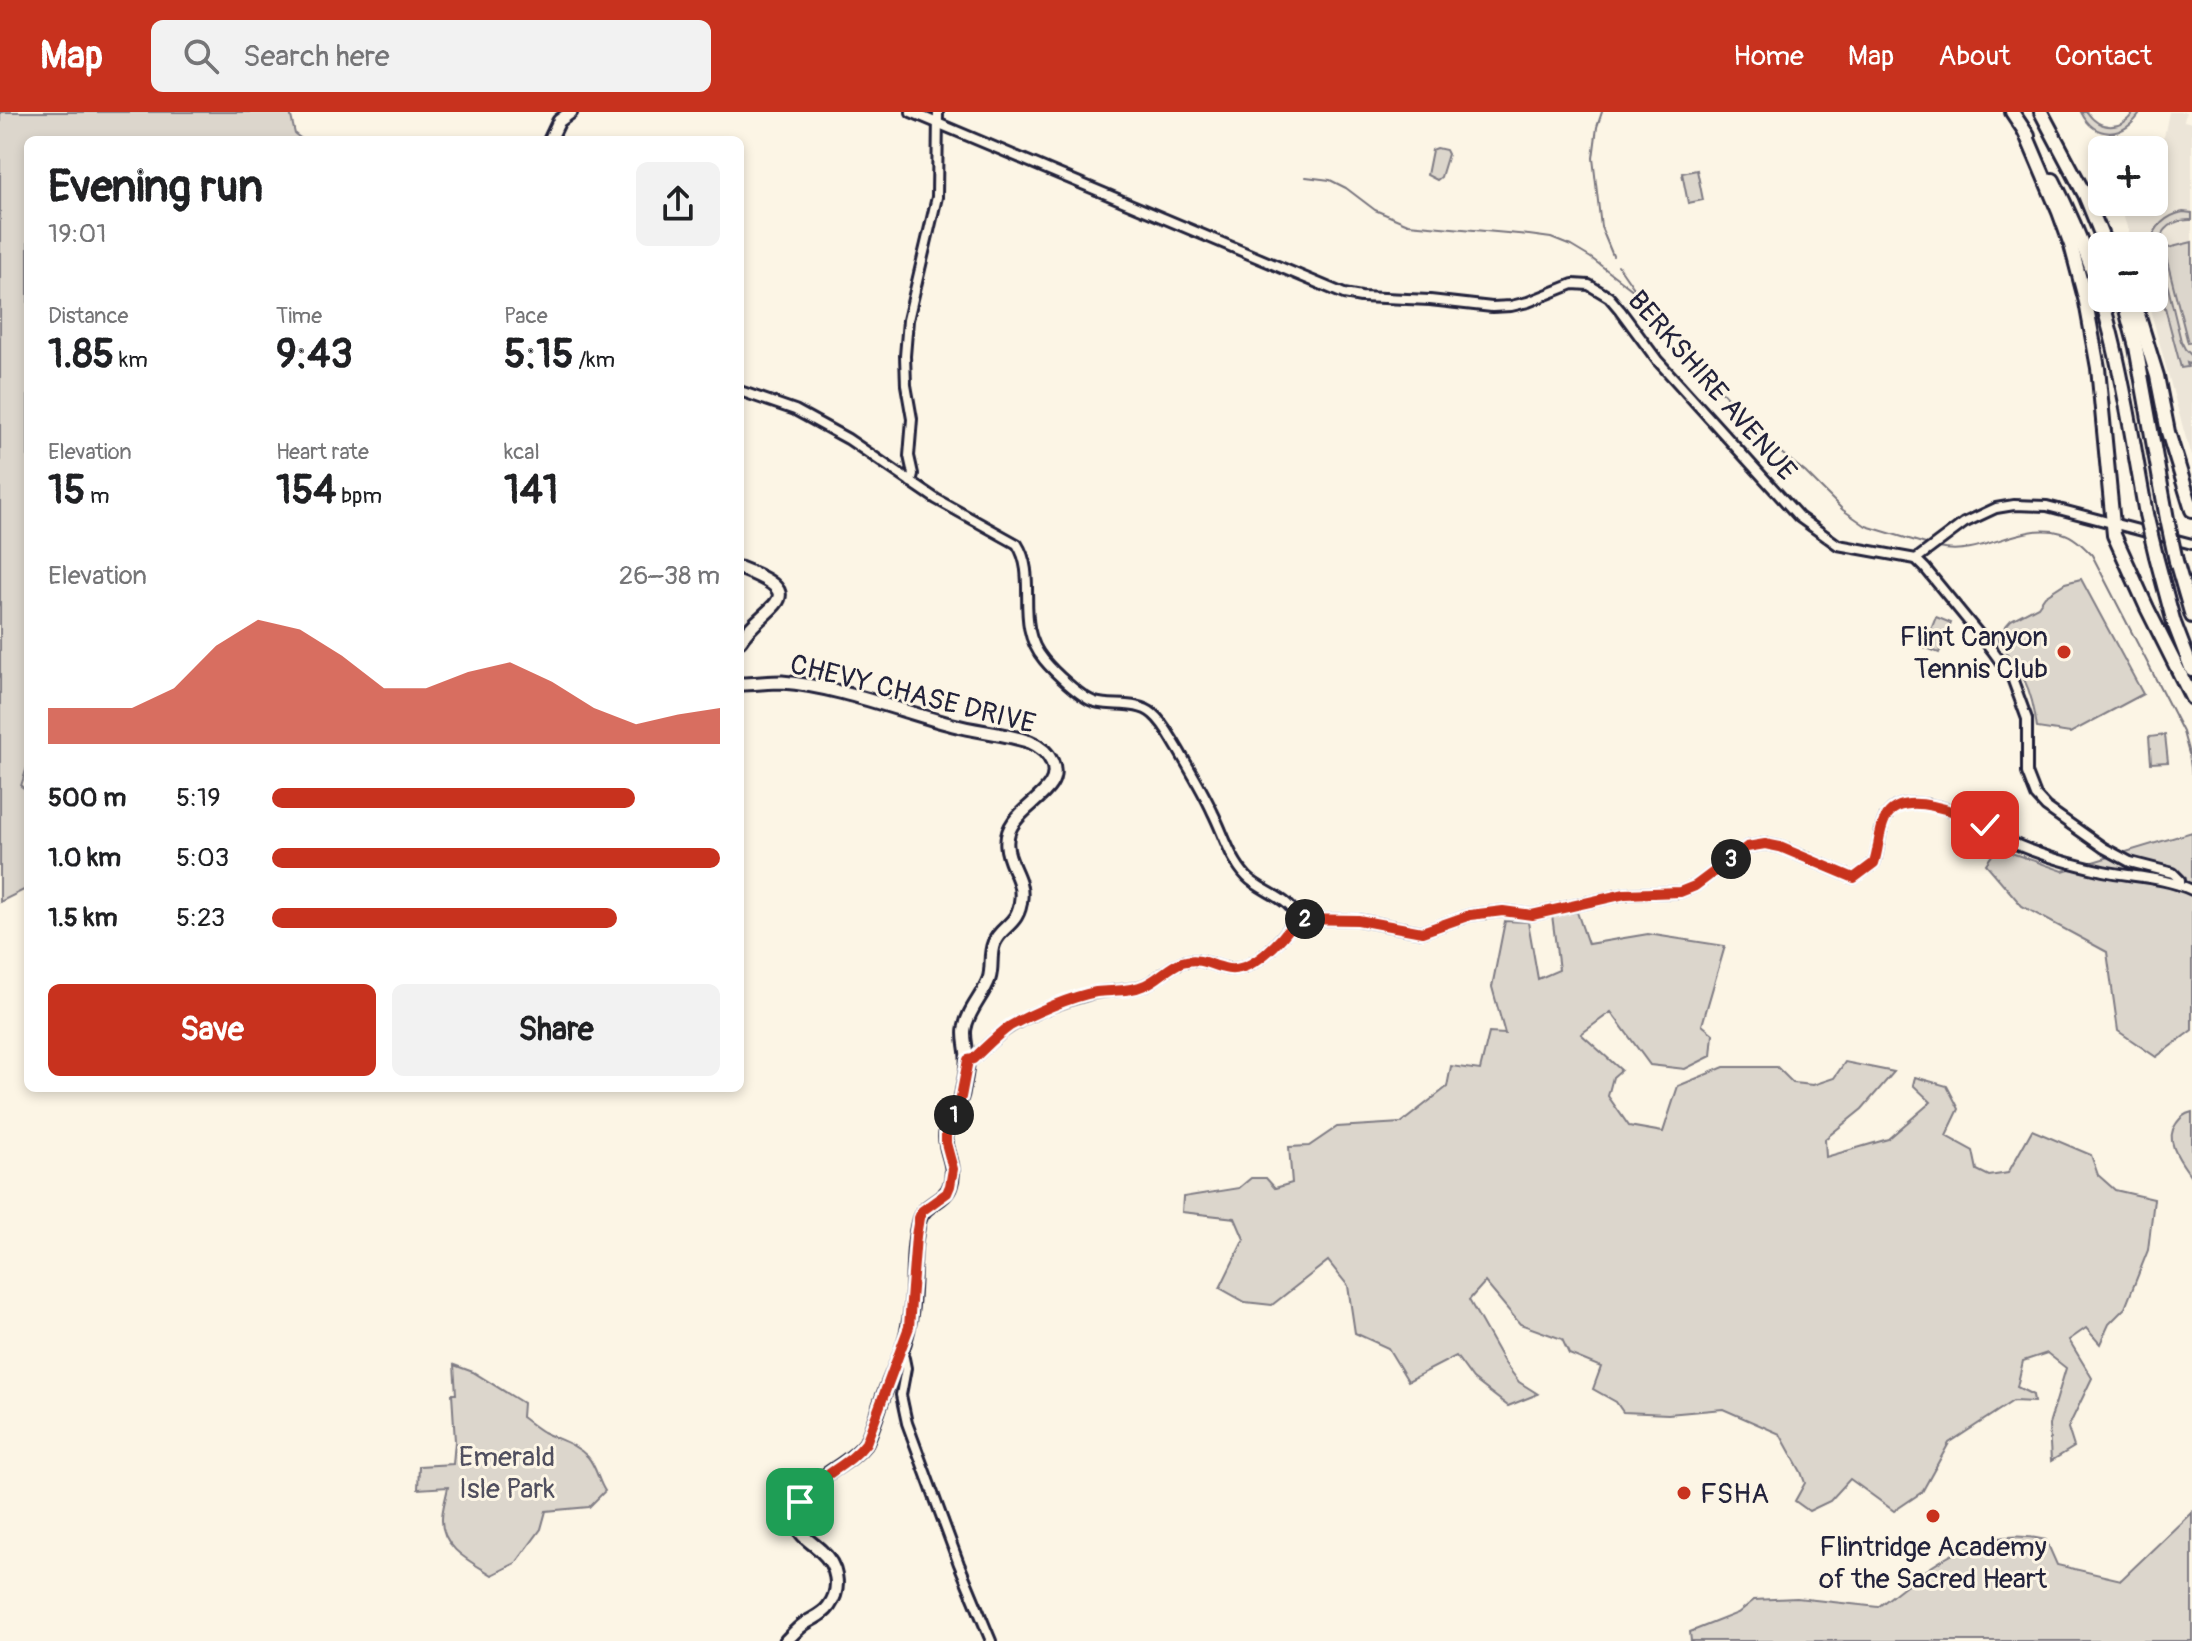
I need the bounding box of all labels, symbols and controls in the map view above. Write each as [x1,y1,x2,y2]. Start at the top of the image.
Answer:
search box [151,20,711,92]
text: Map [40,32,103,80]
icon: search [179,34,223,78]
text: Search here [243,38,390,75]
text: Home [1733,39,1804,74]
text: Map [1848,39,1894,74]
text: About [1938,39,2011,74]
text: Contact [2055,39,2152,74]
map controls [2088,136,2168,312]
button: + [2088,136,2168,216]
text: Evening run [48,160,263,215]
button: share [636,162,720,246]
text: 19:01 [48,218,106,250]
button: − [2088,232,2168,312]
street label: BERKSHIRE AVENUE [1620,284,1804,488]
text: Distance [48,302,128,330]
text: Time [276,302,322,330]
text: Pace [504,302,548,330]
text: 1.85 [48,330,114,379]
text: 9:43 [276,330,353,379]
text: 5:15 [504,330,574,379]
text: km [114,346,148,374]
text: /km [574,346,615,374]
text: Elevation [48,438,132,466]
text: Heart rate [276,438,369,466]
text: kcal [504,438,540,466]
text: 15 [48,466,85,515]
text: 154 [276,466,337,515]
text: 141 [504,466,558,515]
text: m [85,482,110,510]
text: bpm [337,482,382,510]
text: Elevation [48,560,147,592]
text: 26–38 m [619,560,720,592]
place label: Flint Canyon Tennis Club [1900,620,2048,687]
marker: Flint Canyon Tennis Club [2055,643,2073,661]
street label: CHEVY CHASE DRIVE [786,647,1039,742]
text: 500 m [48,782,126,814]
text: 5:19 [176,782,221,814]
pin [1951,791,2019,859]
icon: check [1963,803,2007,847]
pin: 3 [1711,839,1751,879]
text: 1.0 km [48,842,121,874]
text: 5:03 [176,842,229,874]
text: 3 [1725,845,1737,873]
pin: 2 [1285,899,1325,939]
text: 1.5 km [48,902,118,934]
text: 5:23 [176,902,225,934]
text: 2 [1299,905,1311,933]
button: Save [48,984,376,1076]
button: Share [392,984,720,1076]
pin: 1 [934,1095,974,1135]
text: 1 [950,1101,958,1129]
park label: Emerald Isle Park [459,1440,555,1507]
pin [766,1468,834,1536]
place label: FSHA [1700,1477,1769,1512]
icon: arrive [778,1480,822,1524]
marker: FSHA [1675,1484,1693,1502]
marker: Flintridge Academy of the Sacred Heart [1924,1507,1942,1525]
place label: Flintridge Academy of the Sacred Heart [1819,1530,2048,1597]

